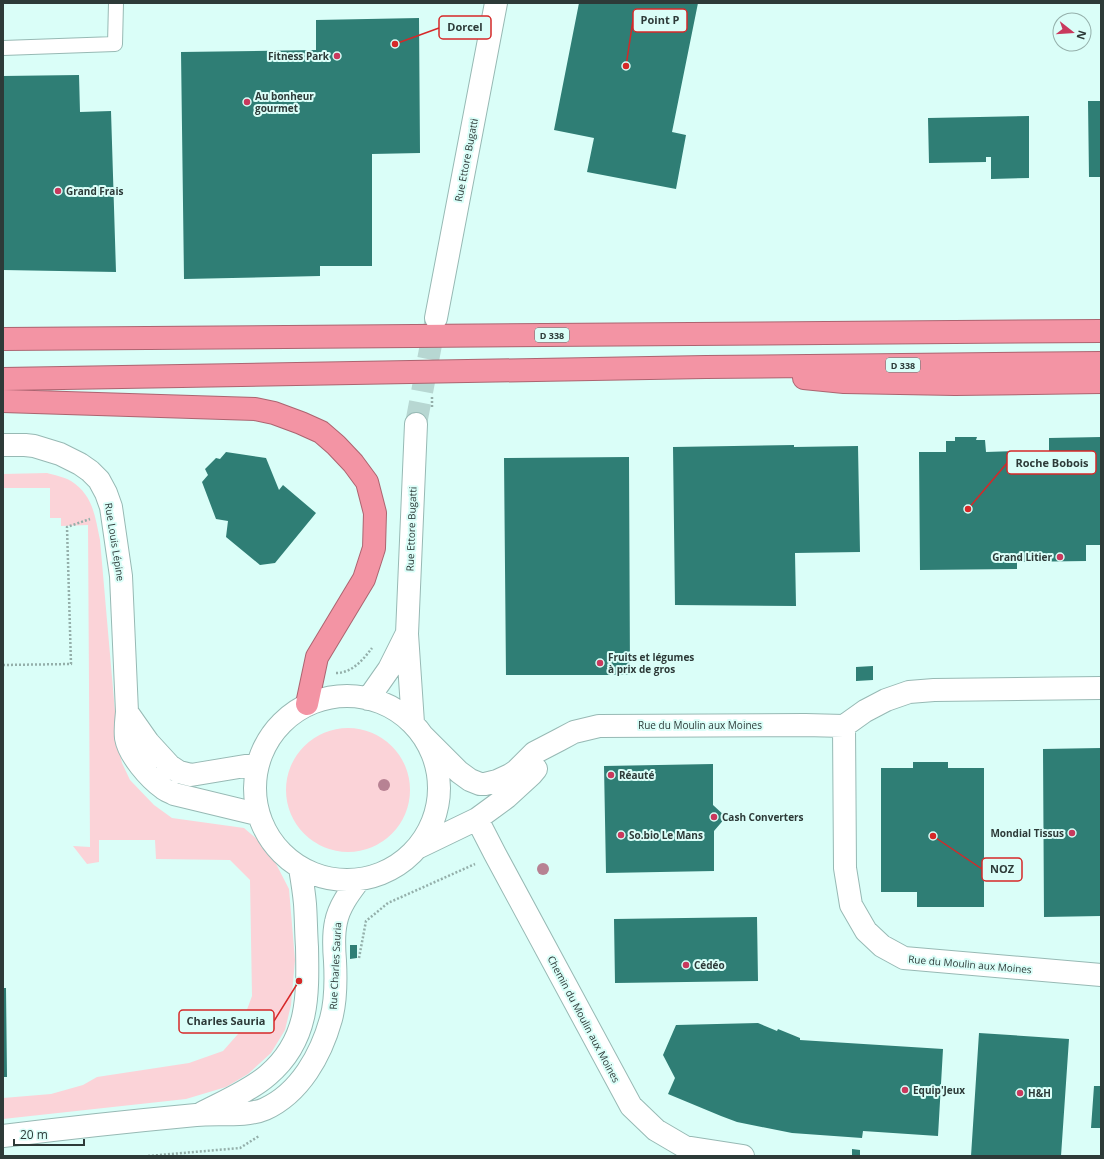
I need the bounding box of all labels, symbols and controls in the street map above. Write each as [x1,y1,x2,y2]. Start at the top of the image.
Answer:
callout: Point P [633,9,687,32]
text: Point P [641,12,680,27]
north arrow [1052,12,1092,52]
callout: Dorcel [439,16,491,39]
text: Dorcel [447,19,483,34]
text: N [1074,29,1091,42]
place label: Fitness Park [268,49,330,63]
marker: Fitness Park [332,51,342,61]
place label: Au bonheur gourmet [255,89,314,115]
marker: Au bonheur gourmet [242,97,252,107]
street label: Rue Ettore Bugatti [451,117,481,203]
place label: Grand Frais [66,184,123,198]
marker: Grand Frais [53,186,63,196]
road number: D 338 [535,328,569,342]
road number: D 338 [886,358,920,372]
callout: Roche Bobois [1007,451,1096,474]
text: Roche Bobois [1015,455,1089,470]
street label: Rue Ettore Bugatti [403,486,419,572]
street label: Rue Louis Lépine [102,502,128,582]
place label: Grand Litier [992,550,1052,564]
marker: Grand Litier [1055,552,1065,562]
place label: Fruits et légumes à prix de gros [608,650,694,676]
marker: Fruits et légumes à prix de gros [595,658,605,668]
street label: Rue du Moulin aux Moines [638,718,762,732]
place label: Réauté [619,768,654,782]
marker: Réauté [606,770,616,780]
place label: Cash Converters [722,810,804,824]
marker: Cash Converters [709,812,719,822]
place label: Mondial Tissus [990,826,1064,840]
place label: So.bio Le Mans [629,828,703,842]
marker: Mondial Tissus [1067,828,1077,838]
marker: So.bio Le Mans [616,830,626,840]
callout: NOZ [982,858,1022,881]
text: NOZ [990,861,1015,876]
street label: Rue Charles Sauria [326,922,344,1010]
street label: Rue du Moulin aux Moines [908,952,1033,976]
street label: Chemin du Moulin aux Moines [545,953,624,1085]
place label: Cédéo [694,958,725,972]
marker: Cédéo [681,960,691,970]
callout: Charles Sauria [179,1010,274,1033]
text: Charles Sauria [187,1013,266,1028]
place label: Equip'Jeux [913,1083,965,1097]
marker: Equip'Jeux [900,1085,910,1095]
place label: H&H [1028,1086,1051,1100]
marker: H&H [1015,1088,1025,1098]
scale bar [14,1121,84,1147]
text: 20 m [20,1126,48,1143]

